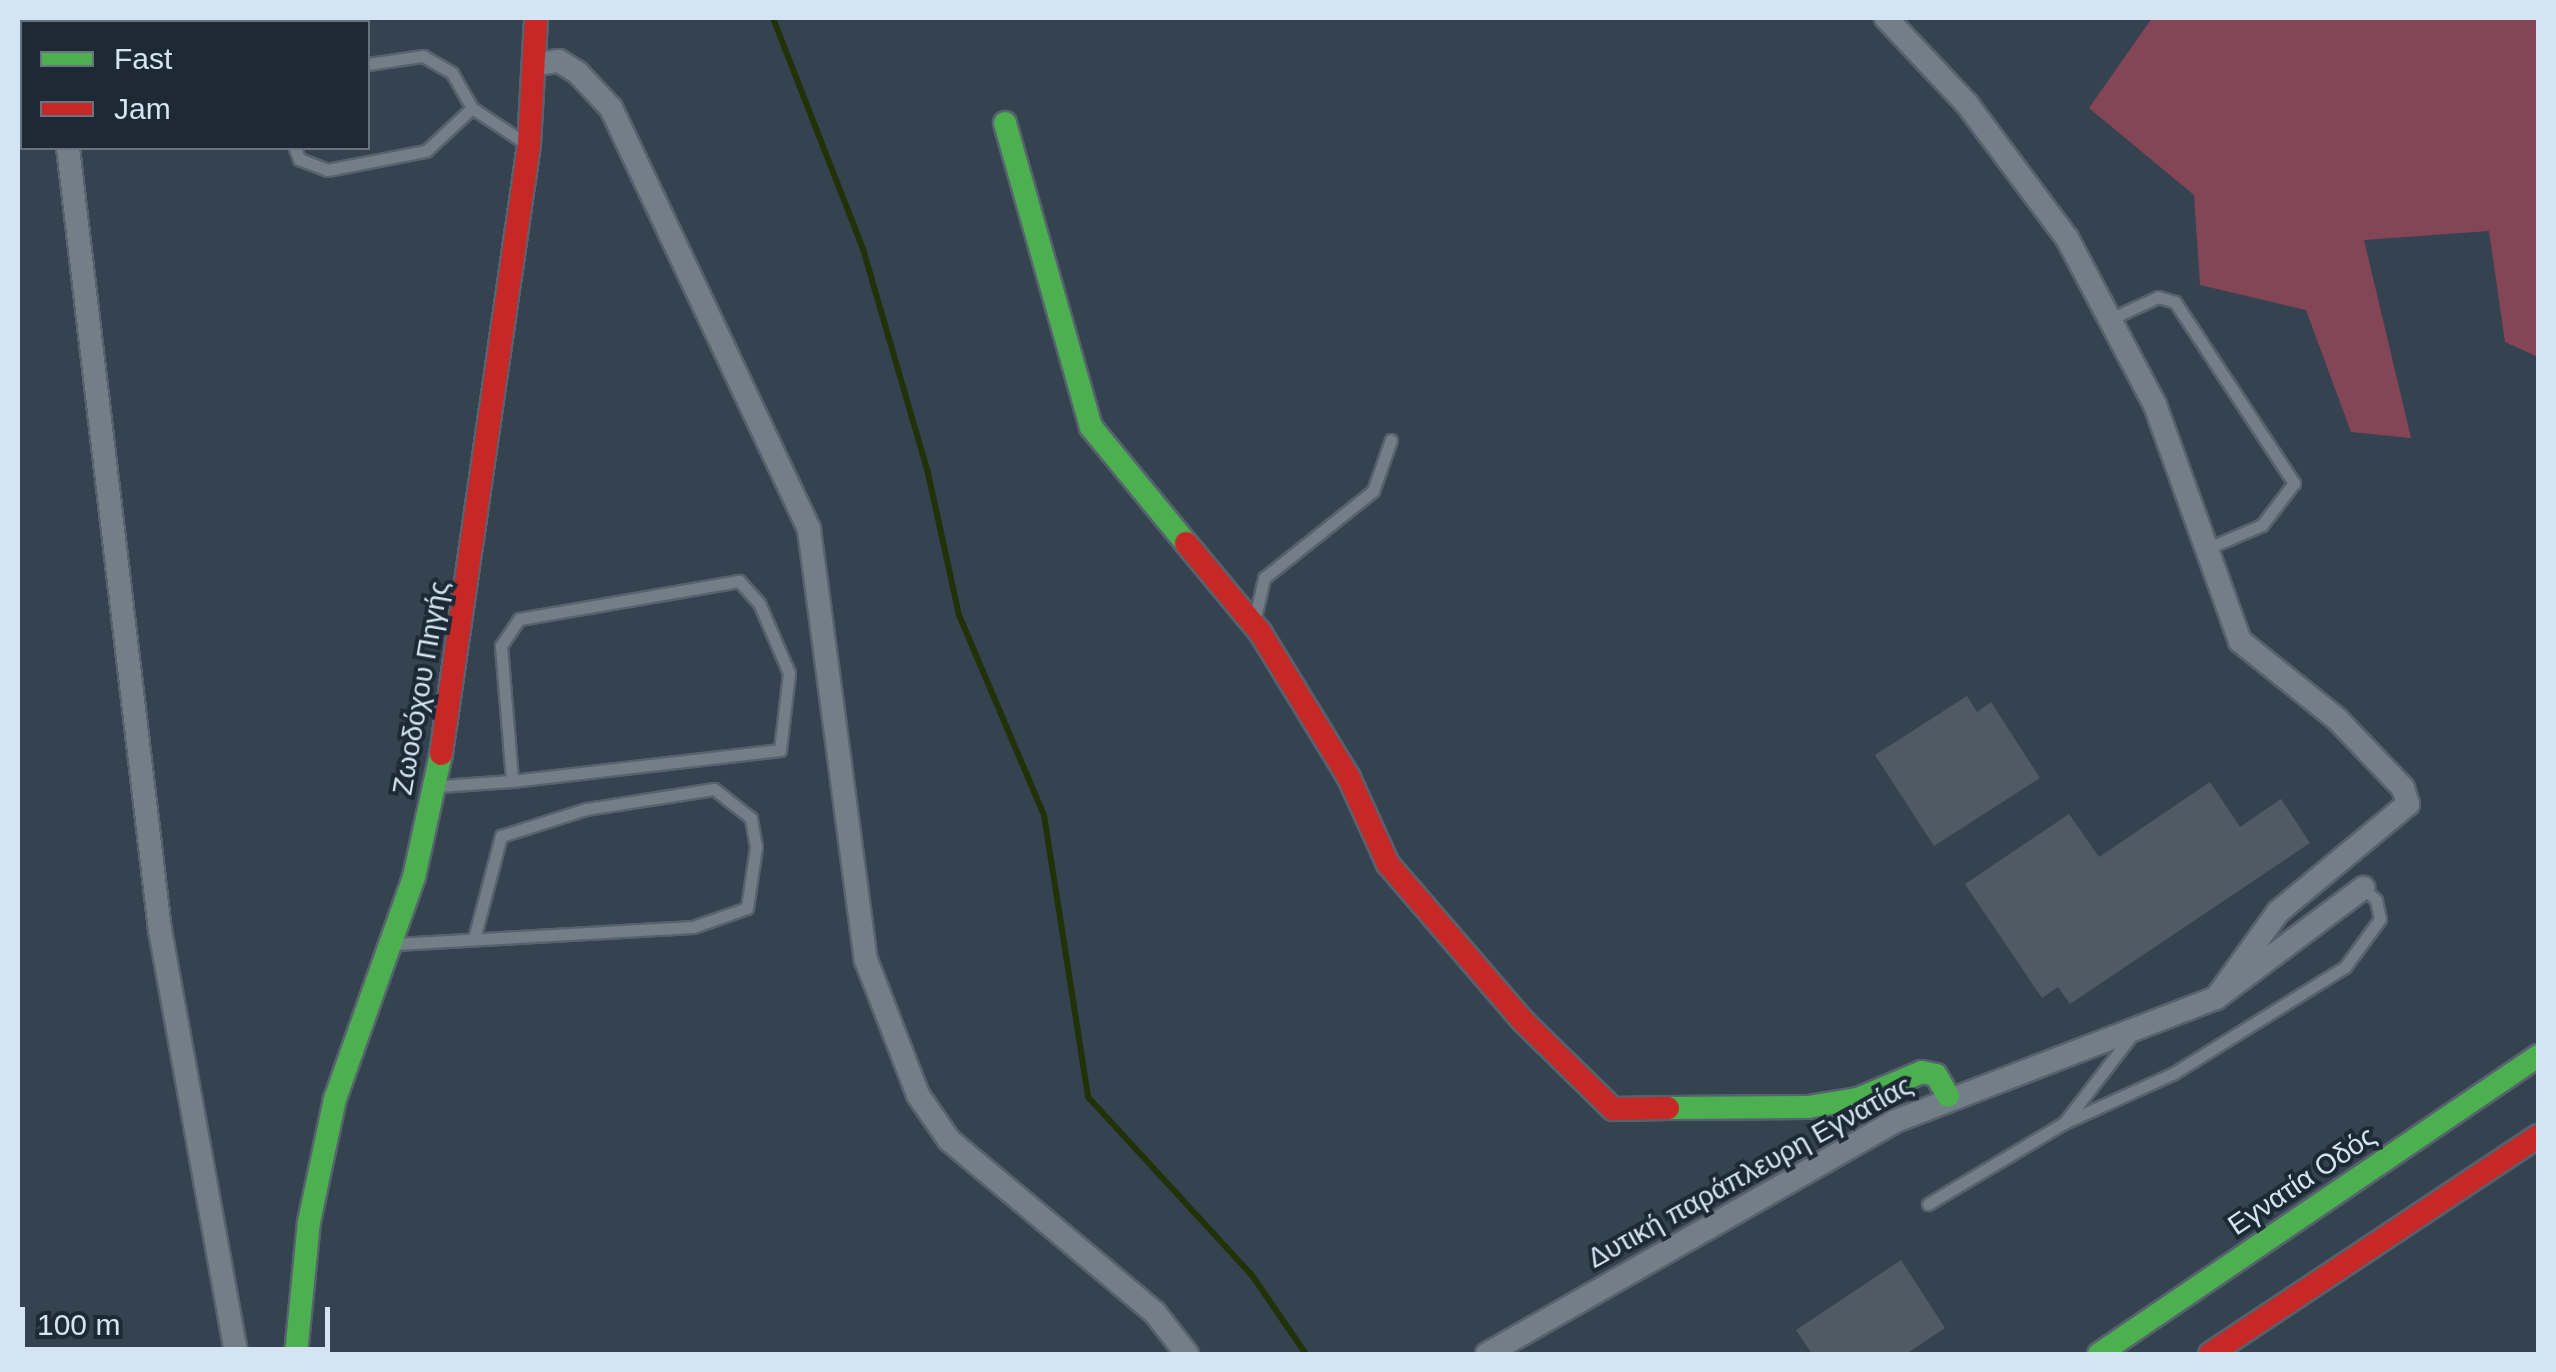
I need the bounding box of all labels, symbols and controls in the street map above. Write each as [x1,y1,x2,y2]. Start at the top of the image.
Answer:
legend [20,20,370,150]
text: Fast [114,42,172,75]
text: Jam [114,92,171,125]
street label: Ζωοδόχου Πηγής [386,579,456,797]
street label: Δυτική παράπλευρη Εγνατίας [1582,1069,1918,1275]
street label: Εγνατία Οδός [2222,1119,2382,1243]
scale bar [25,1287,335,1349]
text: 100 m [37,1308,120,1341]

